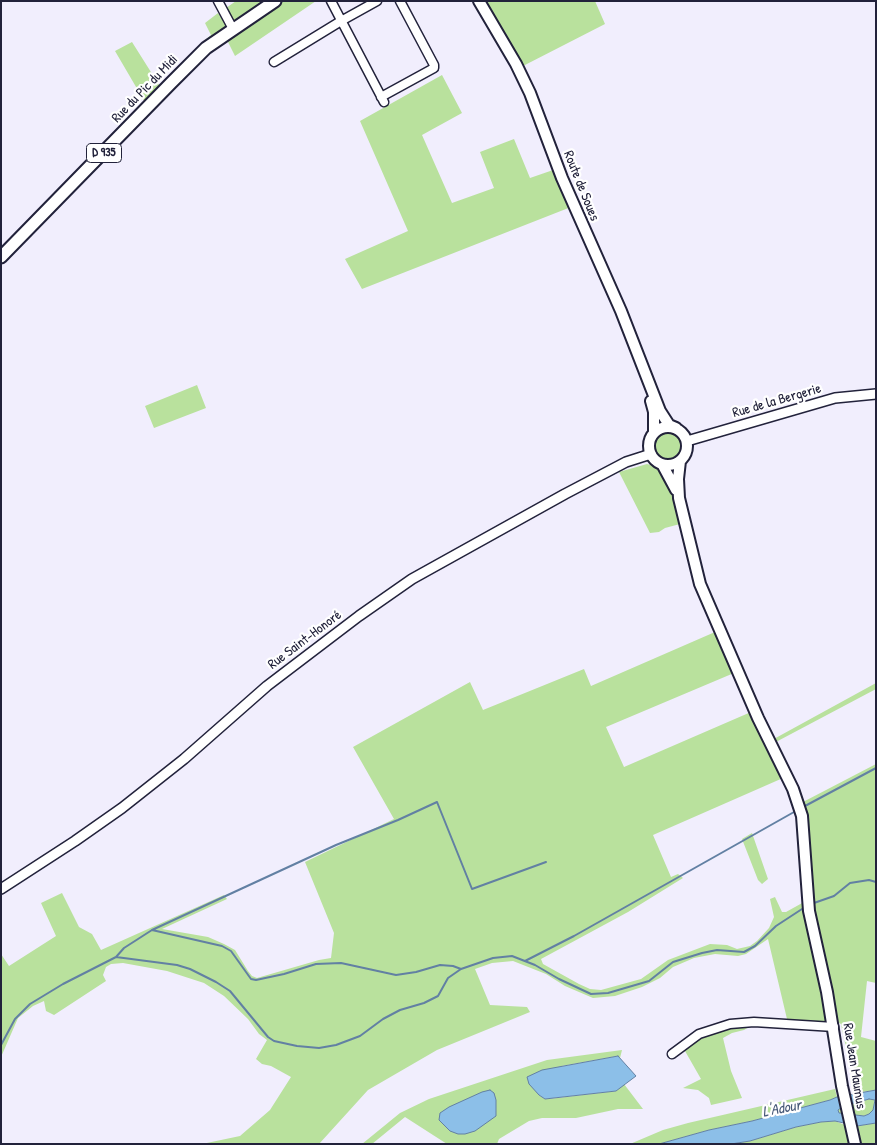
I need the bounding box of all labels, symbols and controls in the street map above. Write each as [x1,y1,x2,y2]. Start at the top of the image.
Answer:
street label: Rue du Pic du Midi [108,52,182,126]
road number: D 935 [86,144,122,162]
street label: Route de Soues [559,149,603,223]
street label: Rue de la Bergerie [731,380,823,422]
street label: Rue Saint-Honoré [265,607,345,673]
street label: Rue Jean Maumus [839,1022,869,1110]
water label: L'Adour [761,1096,803,1122]

